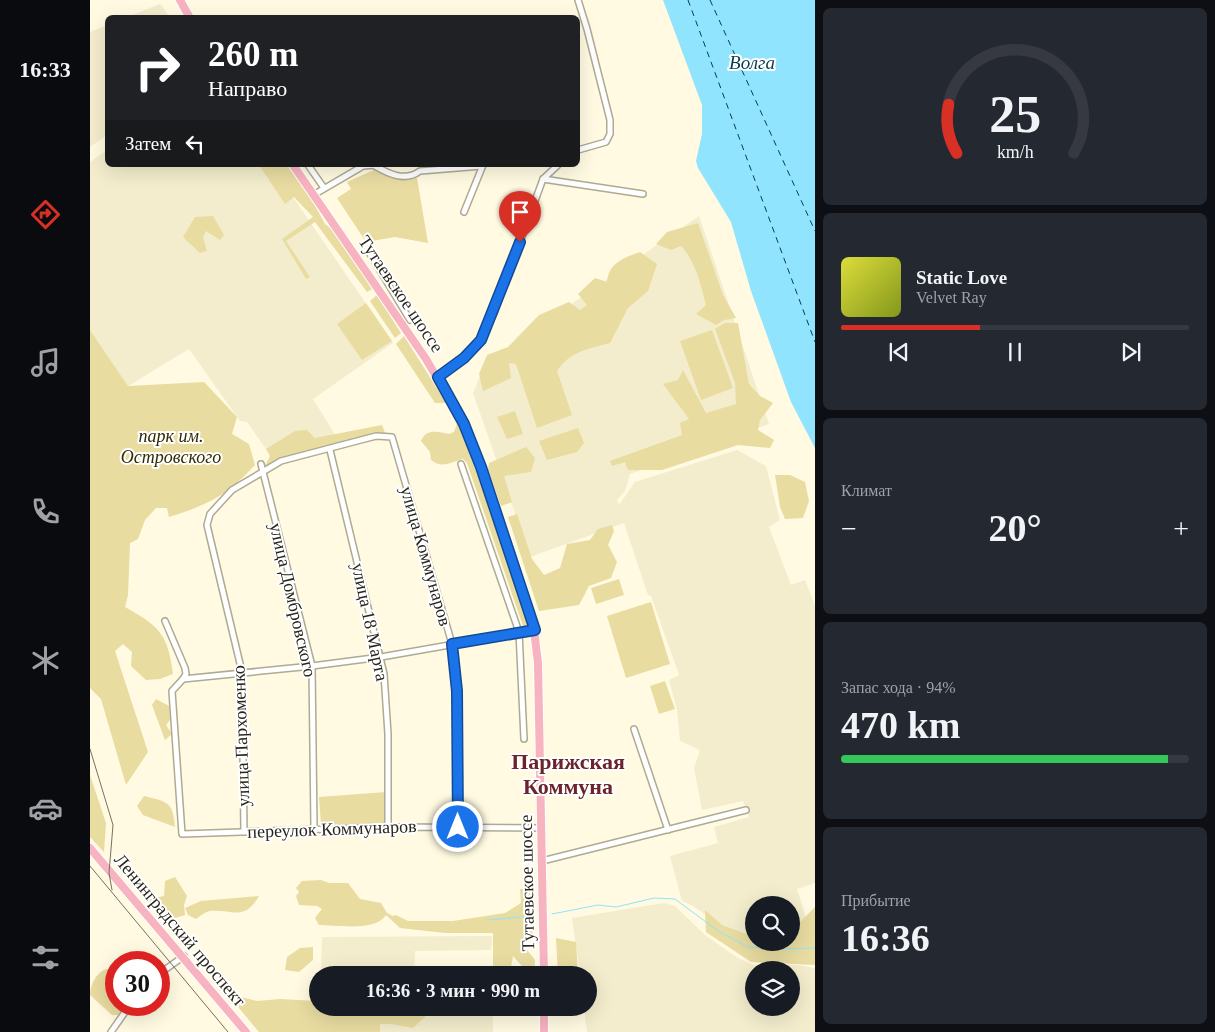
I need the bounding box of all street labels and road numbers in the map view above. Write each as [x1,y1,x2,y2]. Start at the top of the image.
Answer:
street label: Тутаевское шоссе [355,232,447,356]
street label: улица Коммунаров [396,484,456,628]
street label: улица Домбровского [266,521,320,679]
street label: улица 18 Марта [348,561,392,683]
street label: улица Пархоменко [229,665,253,807]
street label: Тутаевское шоссе [516,815,538,951]
street label: переулок Коммунаров [247,816,417,842]
street label: Ленинградский проспект [110,850,250,1010]

